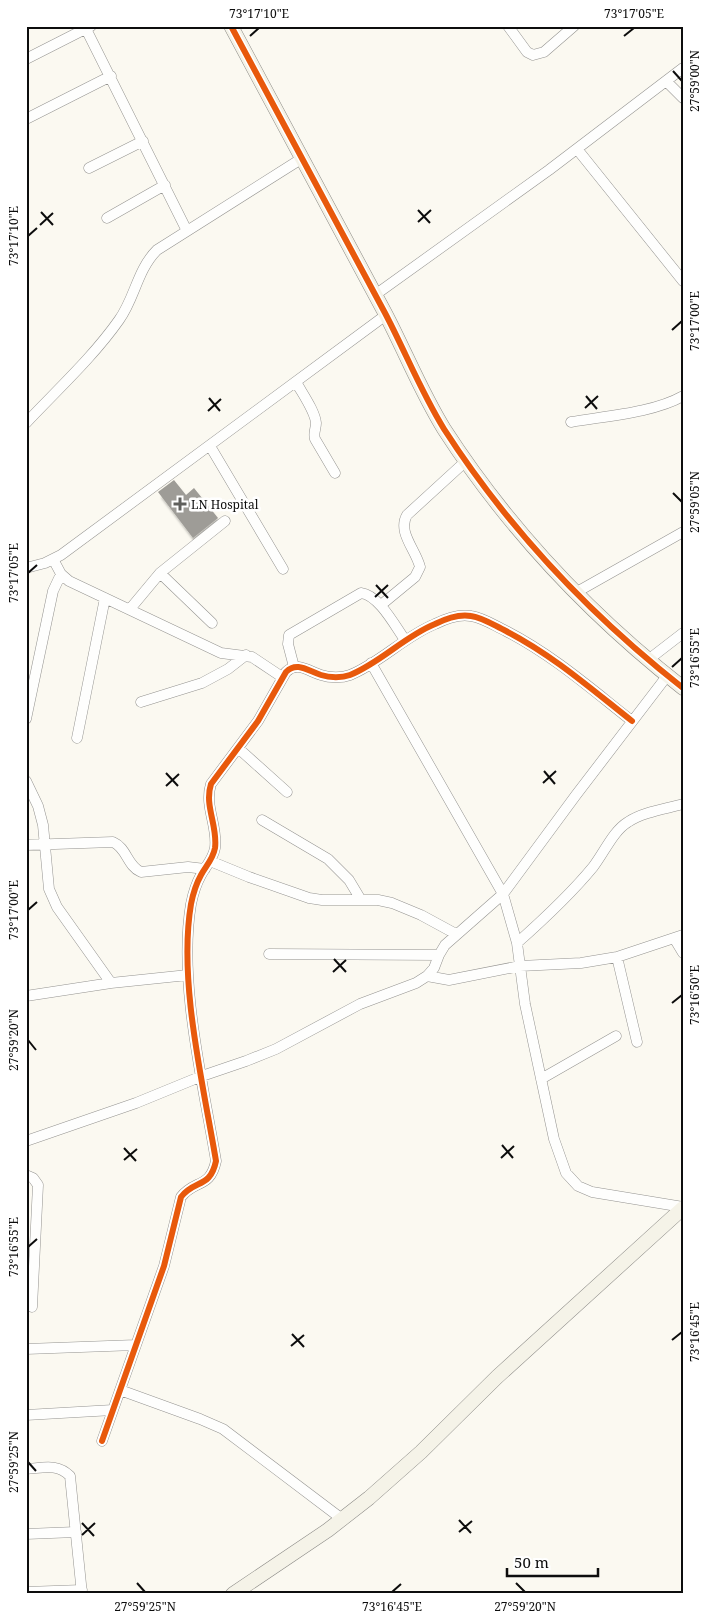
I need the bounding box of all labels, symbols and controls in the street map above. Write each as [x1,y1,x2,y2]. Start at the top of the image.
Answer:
text: 73°17'10"E [229,5,289,22]
text: 73°17'05"E [604,5,664,22]
text: 27°59'00"N [686,50,703,112]
text: 73°17'10"E [5,206,22,266]
text: 73°17'00"E [686,291,703,351]
text: 27°59'05"N [686,471,703,533]
place label: LN Hospital [191,496,259,513]
marker: LN Hospital [173,497,187,511]
text: 73°17'05"E [5,543,22,603]
text: 73°16'55"E [686,628,703,688]
text: 73°17'00"E [5,880,22,940]
text: 73°16'50"E [686,965,703,1025]
text: 27°59'20"N [5,1009,22,1071]
text: 73°16'55"E [5,1217,22,1277]
text: 73°16'45"E [686,1302,703,1362]
text: 27°59'25"N [5,1431,22,1493]
scale bar [507,1545,598,1577]
text: 50 m [514,1552,549,1572]
text: 27°59'25"N [114,1598,176,1615]
text: 73°16'45"E [362,1598,422,1615]
text: 27°59'20"N [494,1598,556,1615]

